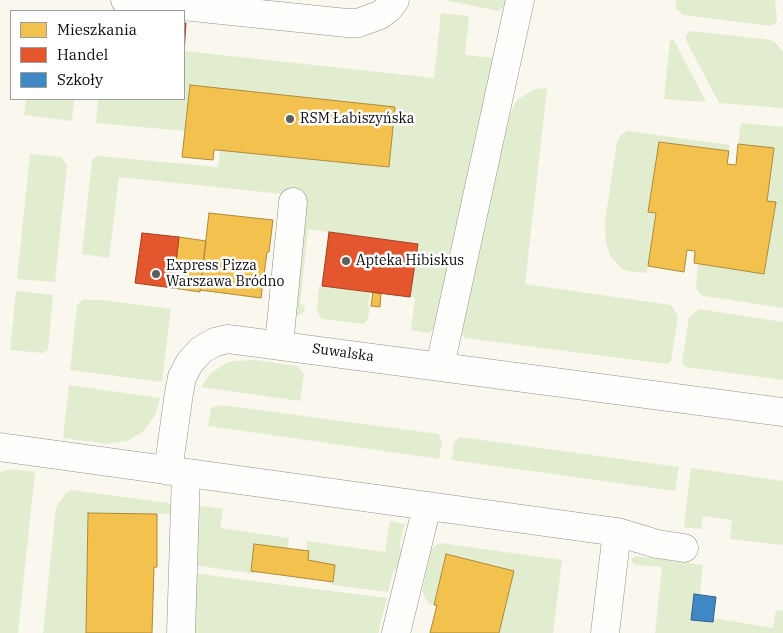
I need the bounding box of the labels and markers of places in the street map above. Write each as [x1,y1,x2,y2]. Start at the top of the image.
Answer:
place label: RSM Łabiszyńska [300,111,414,127]
marker: RSM Łabiszyńska [284,113,296,125]
place label: Apteka Hibiskus [356,253,464,269]
marker: Apteka Hibiskus [340,255,352,267]
place label: Express Pizza Warszawa Bródno [166,258,284,290]
marker: Express Pizza Warszawa Bródno [150,268,162,280]

